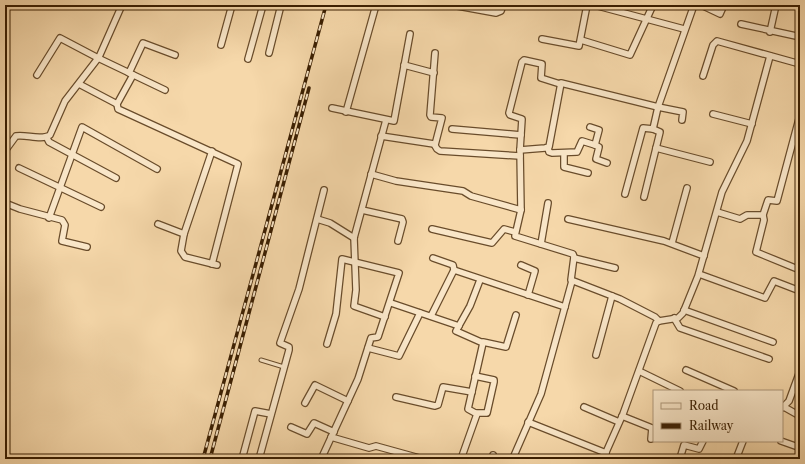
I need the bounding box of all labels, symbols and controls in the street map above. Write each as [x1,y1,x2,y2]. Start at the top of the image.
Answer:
legend [653,390,783,442]
text: Road [689,398,719,413]
text: Railway [689,418,734,433]

